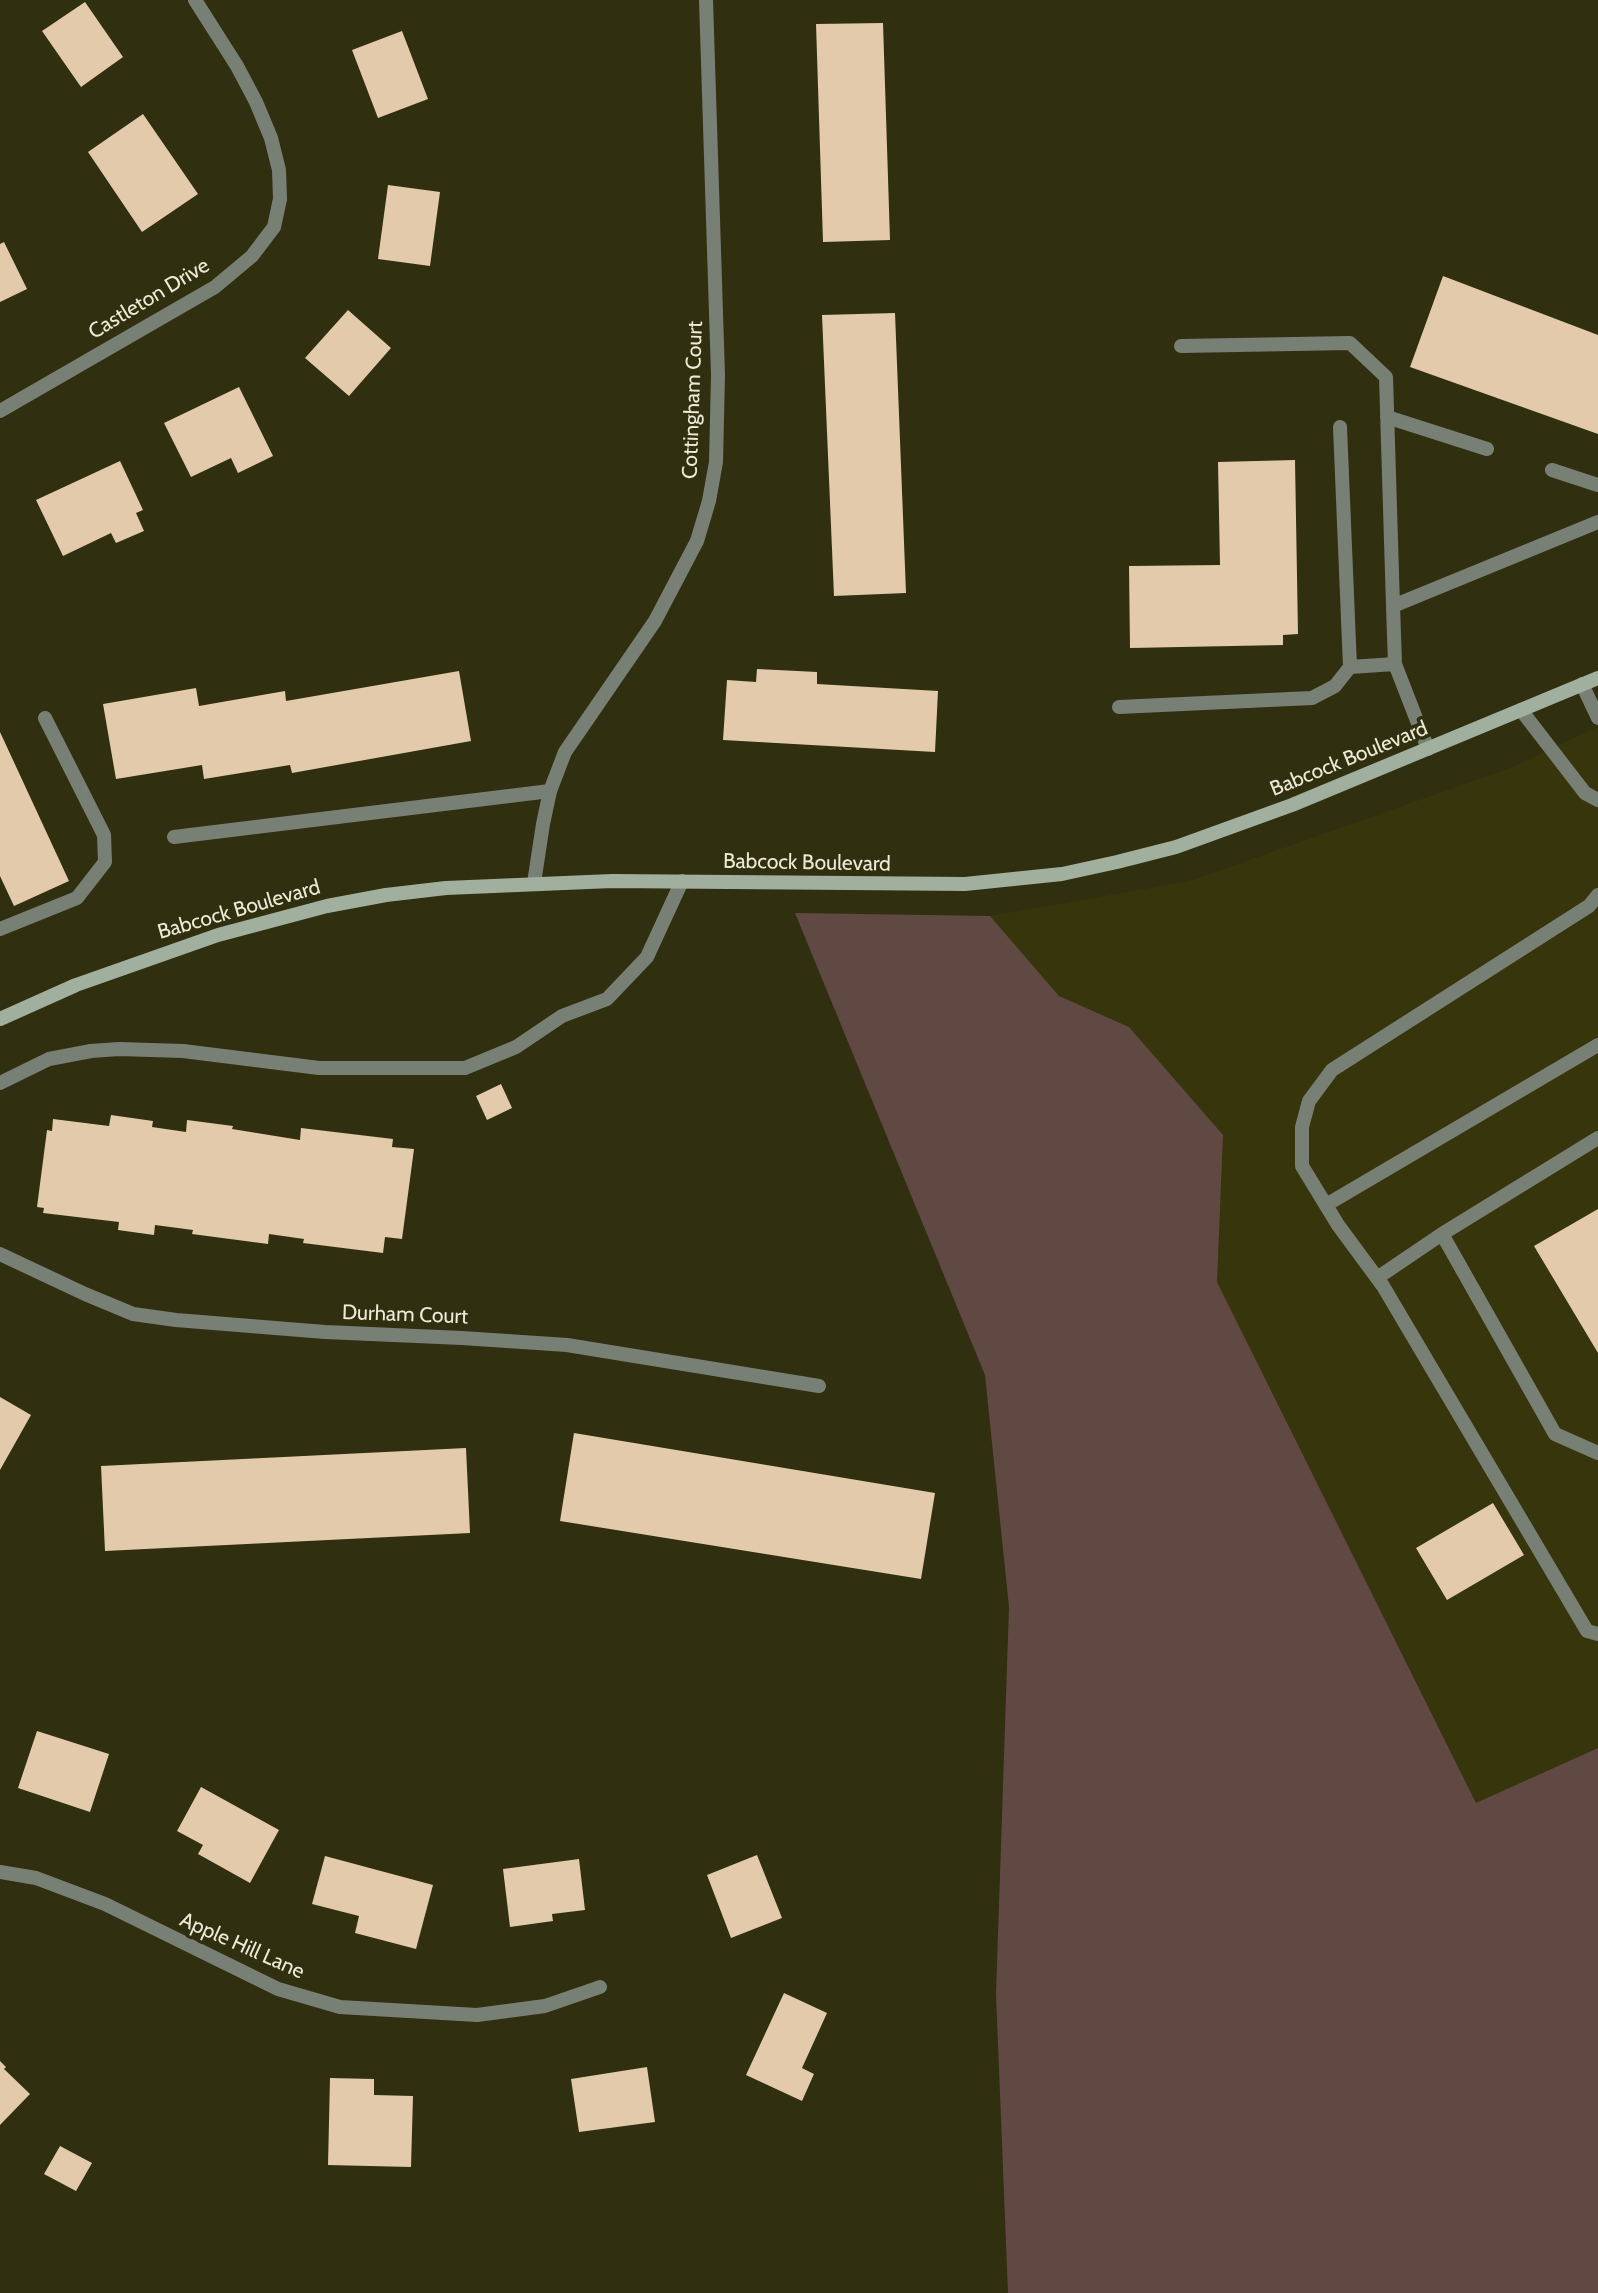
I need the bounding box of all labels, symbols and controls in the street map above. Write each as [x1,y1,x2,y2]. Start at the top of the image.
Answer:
street label: Castleton Drive [84,253,214,345]
street label: Cottingham Court [678,320,708,480]
street label: Babcock Boulevard [1266,716,1432,802]
street label: Babcock Boulevard [723,849,891,877]
street label: Babcock Boulevard [155,875,323,945]
street label: Durham Court [341,1300,469,1330]
street label: Apple Hill Lane [176,1907,308,1985]

